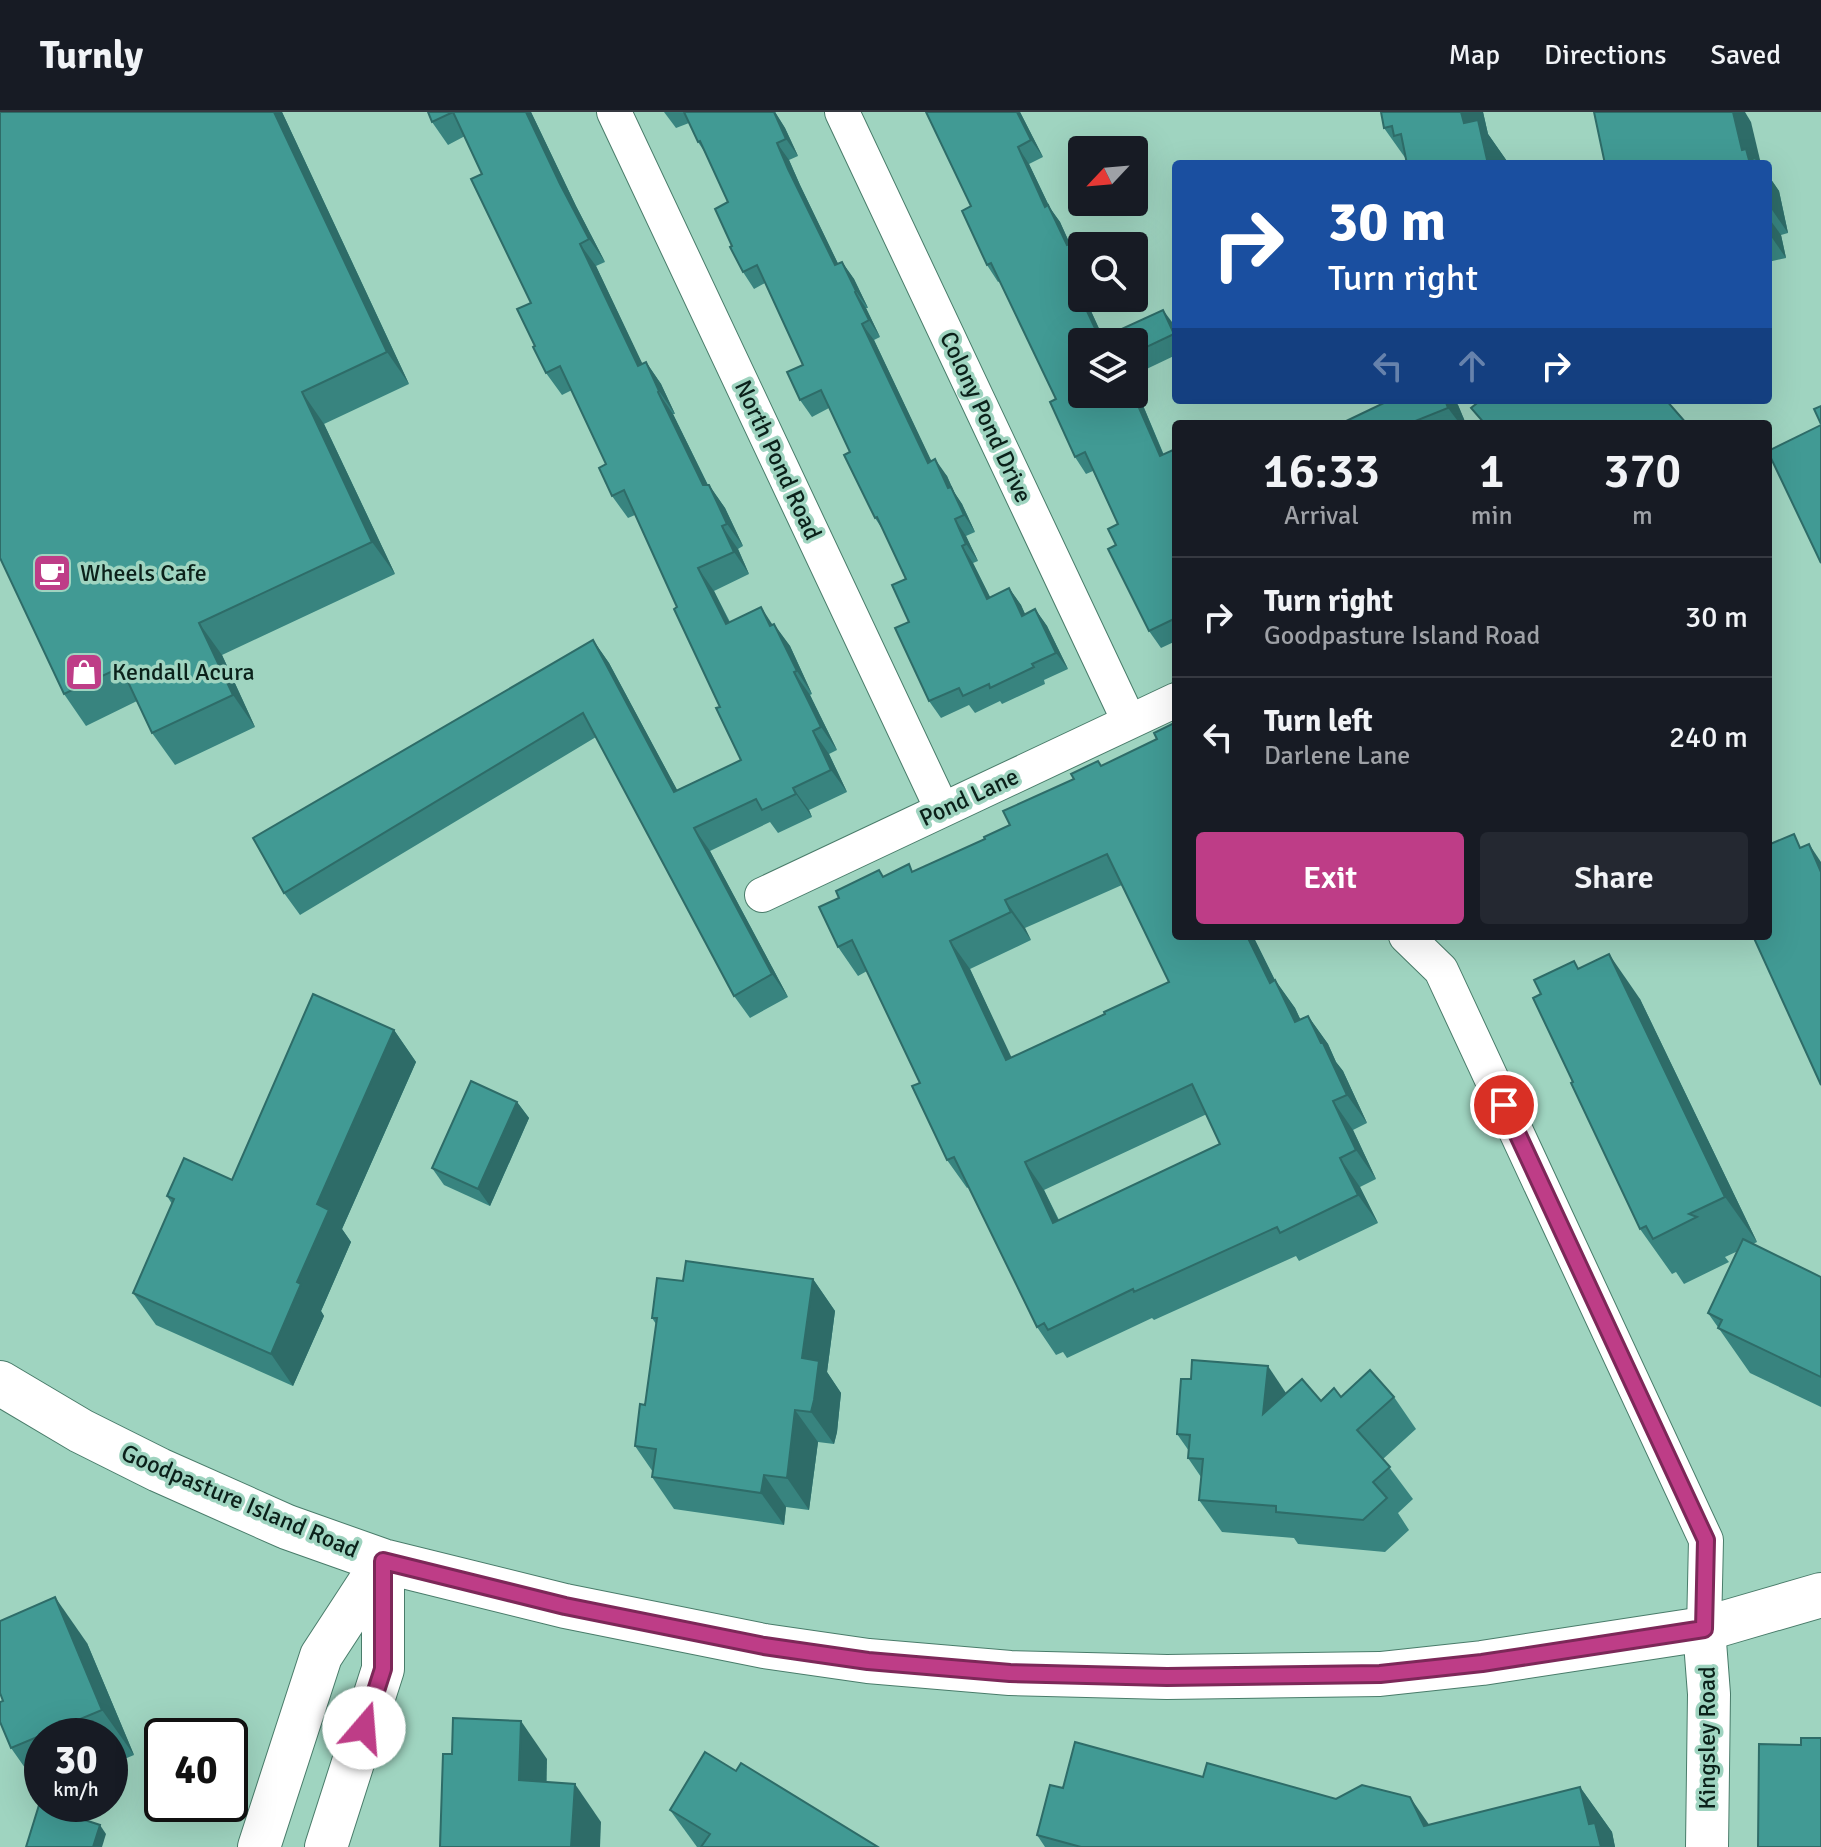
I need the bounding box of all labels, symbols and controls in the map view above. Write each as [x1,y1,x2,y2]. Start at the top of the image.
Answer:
text: Turnly [40,32,143,79]
text: Map [1448,38,1500,72]
text: Directions [1544,38,1666,72]
text: Saved [1710,38,1781,72]
north arrow [1068,136,1148,216]
map controls [1068,136,1148,408]
text: 30 m [1328,187,1446,256]
icon: right [1196,192,1300,296]
button: search [1068,232,1148,312]
text: Turn right [1328,256,1478,301]
street label: Colony Pond Drive [933,327,1039,507]
button: layers [1068,328,1148,408]
icon: left [1366,344,1410,388]
icon: ahead [1450,344,1494,388]
icon: right [1534,344,1578,388]
street label: North Pond Road [728,375,828,545]
text: 16:33 [1263,442,1380,501]
text: 1 [1479,442,1505,501]
text: 370 [1603,442,1681,501]
text: Arrival [1284,500,1359,532]
text: min [1471,500,1513,532]
text: m [1632,500,1653,532]
cafe icon: Wheels Cafe [31,552,73,594]
place label: Wheels Cafe [80,558,207,588]
text: Turn right [1264,583,1393,620]
icon: right [1196,595,1240,639]
text: 30 m [1685,599,1748,636]
text: Goodpasture Island Road [1264,620,1540,652]
shop icon: Kendall Acura [63,651,105,693]
place label: Kendall Acura [112,657,255,687]
text: Turn left [1264,703,1373,740]
icon: left [1196,715,1240,759]
text: 240 m [1669,719,1748,756]
text: Darlene Lane [1264,740,1410,772]
street label: Pond Lane [915,761,1023,833]
button: Exit [1196,832,1464,924]
button: Share [1480,832,1748,924]
pin [1470,1071,1538,1139]
icon: arrive [1482,1083,1526,1127]
street label: Goodpasture Island Road [117,1437,363,1565]
street label: Kingsley Road [1692,1666,1722,1810]
position arrow [322,1686,406,1770]
speed limit sign: 40 [144,1718,248,1822]
text: 30 [54,1735,98,1785]
text: km/h [53,1777,99,1802]

